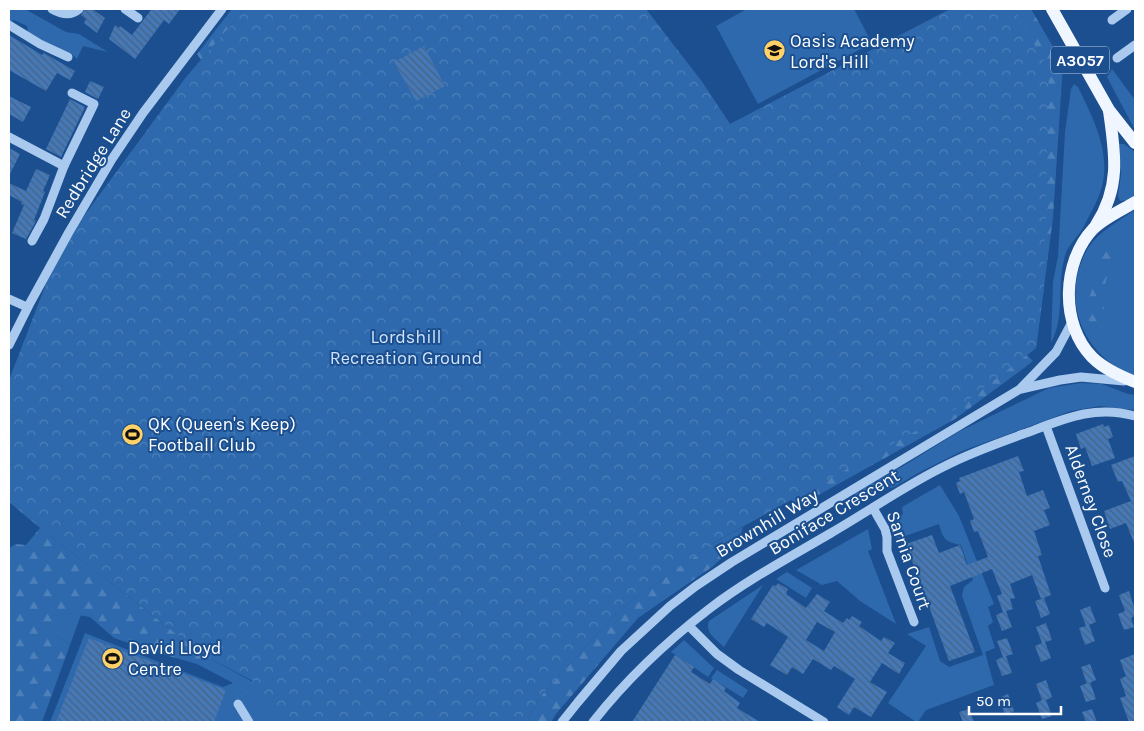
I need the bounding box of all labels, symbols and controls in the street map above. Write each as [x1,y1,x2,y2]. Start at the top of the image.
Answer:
place label: Oasis Academy Lord's Hill [790,30,915,73]
school or university icon: Oasis Academy Lord's Hill [762,39,786,63]
road number: A3057 [1051,46,1109,74]
street label: Redbridge Lane [50,104,136,222]
park label: Lordshill Recreation Ground [330,326,482,369]
place label: QK (Queen's Keep) Football Club [148,413,296,456]
sports icon: QK (Queen's Keep) Football Club [120,422,144,446]
street label: Alderney Close [1060,441,1122,561]
street label: Boniface Crescent [765,464,904,560]
street label: Brownhill Way [712,483,823,562]
street label: Sarnia Court [882,508,936,612]
place label: David Lloyd Centre [128,637,221,680]
sports icon: David Lloyd Centre [100,646,124,670]
scale bar [969,684,1062,716]
text: 50 m [976,692,1011,710]

